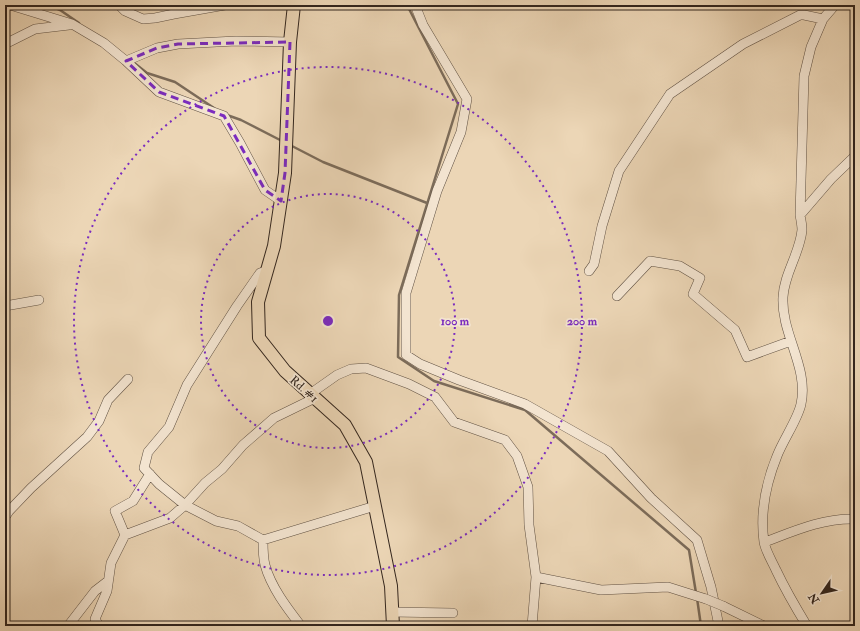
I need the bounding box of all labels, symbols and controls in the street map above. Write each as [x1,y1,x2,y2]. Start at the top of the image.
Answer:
centre of rings [321,314,335,328]
text: 100 m [441,314,470,329]
text: 200 m [567,314,598,329]
street label: Rd. #1 [286,373,321,406]
north arrow [802,573,842,613]
text: N [805,590,823,607]

